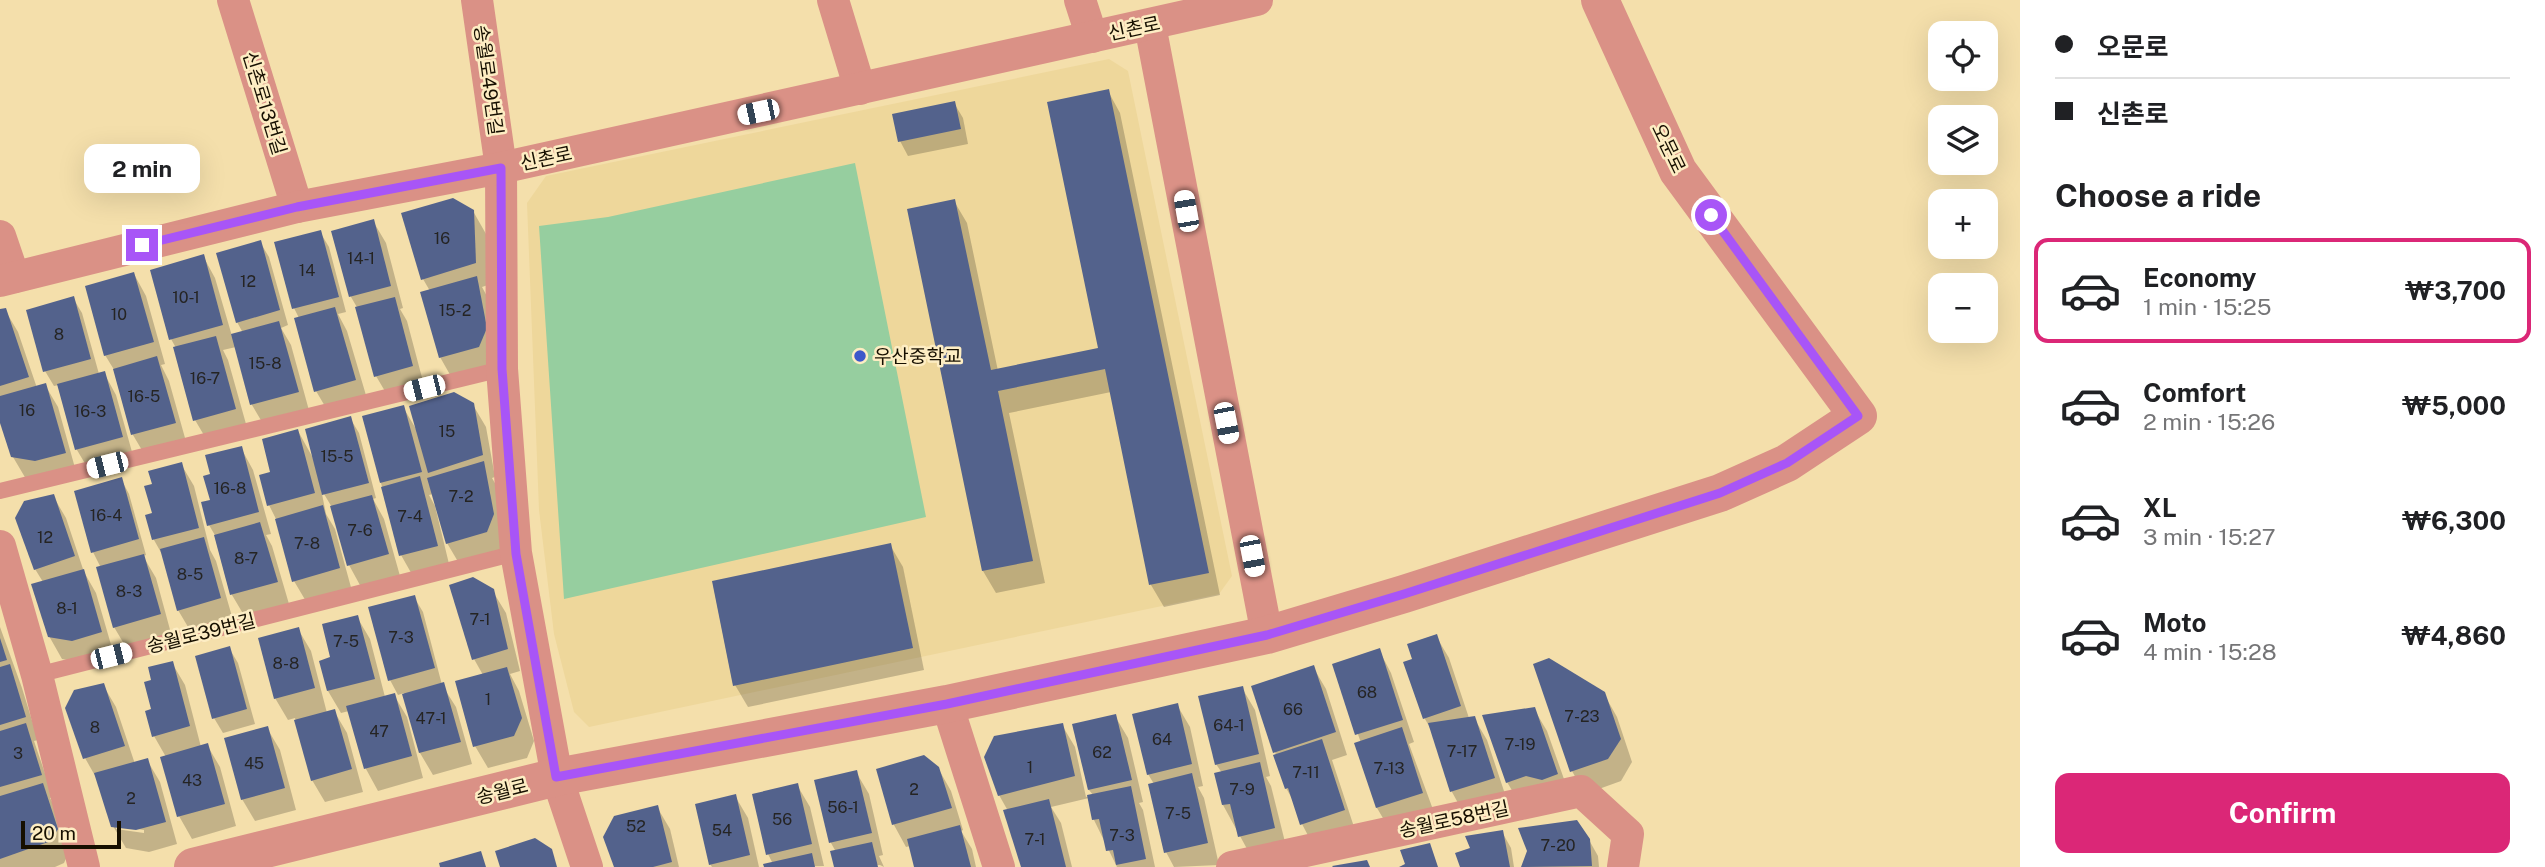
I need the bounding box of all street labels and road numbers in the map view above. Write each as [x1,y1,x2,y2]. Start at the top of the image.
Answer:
street label: 신촌로 [1106,12,1162,44]
street label: 송월로49번길 [470,23,508,137]
street label: 신촌로13번길 [239,49,291,157]
street label: 오문로 [1648,120,1690,176]
street label: 신촌로 [518,142,574,174]
street label: 송월로39번길 [144,609,258,657]
street label: 송월로 [474,774,530,808]
street label: 송월로58번길 [1397,797,1511,841]

